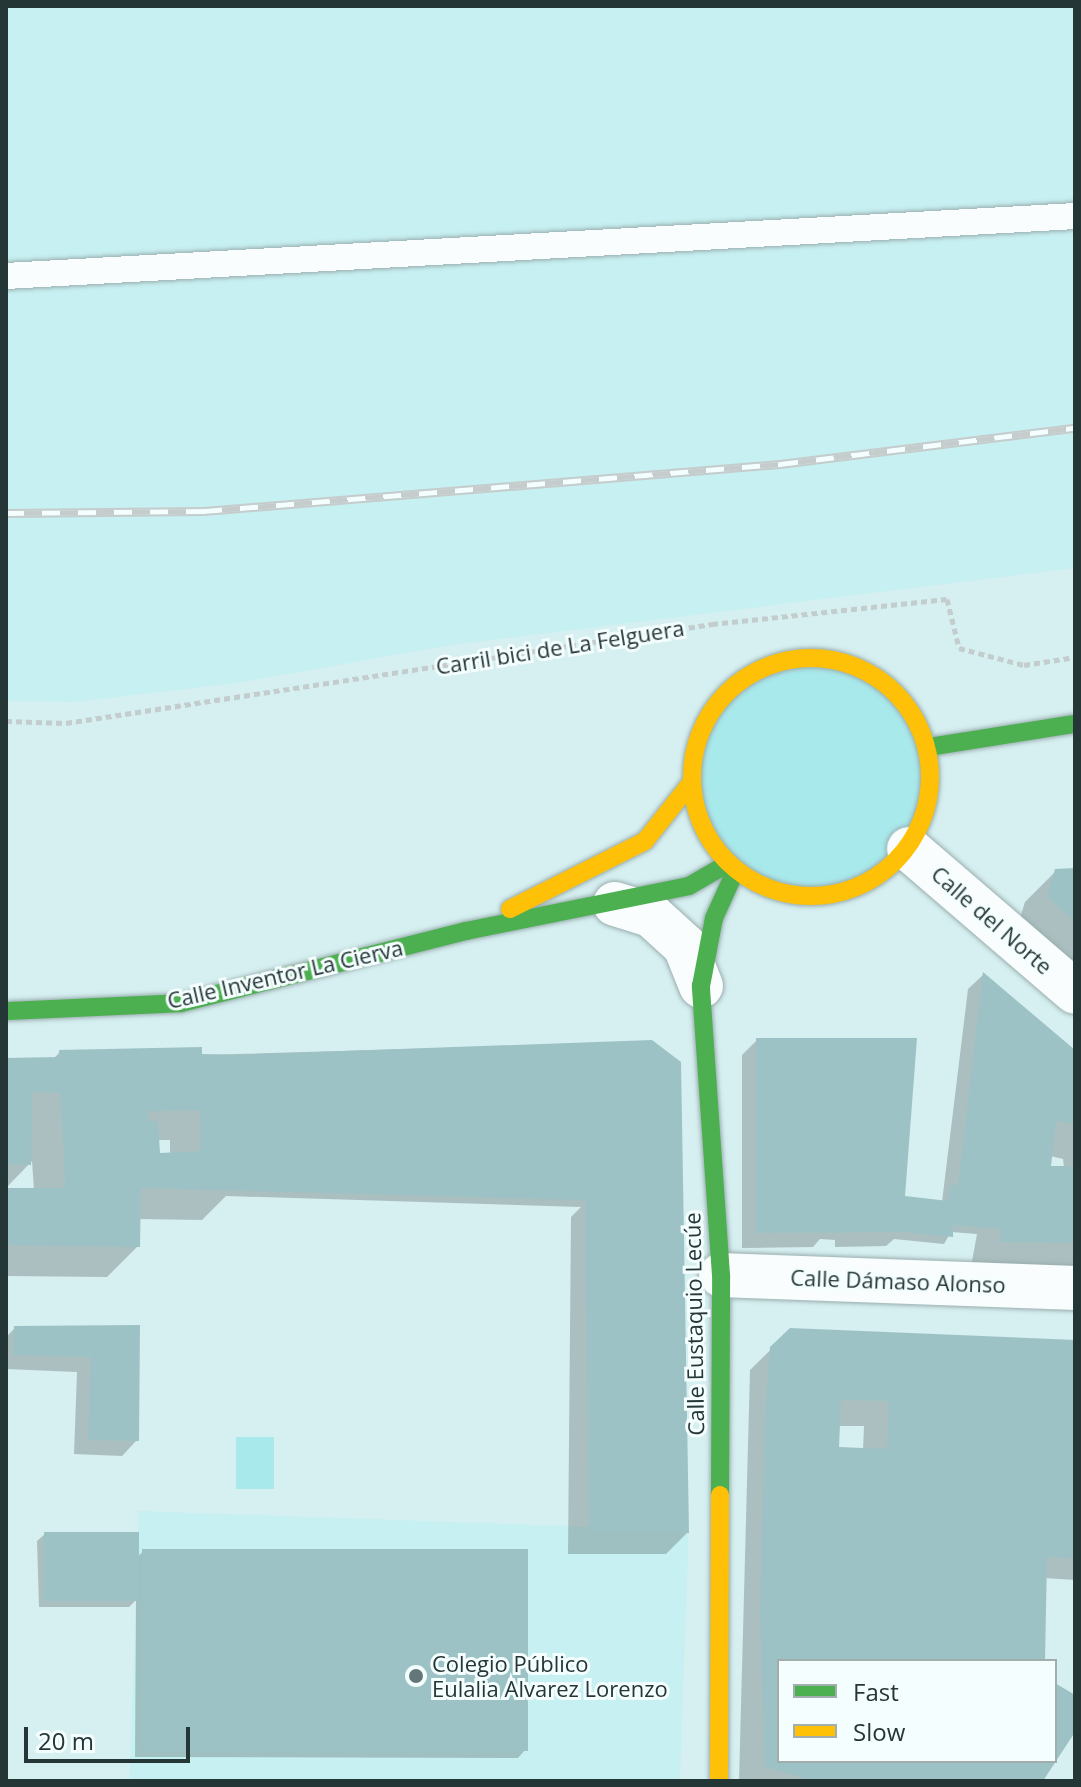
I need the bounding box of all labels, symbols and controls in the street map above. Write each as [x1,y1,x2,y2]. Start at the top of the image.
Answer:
street label: Carril bici de La Felguera [434,614,686,680]
street label: Calle del Norte [926,860,1058,980]
street label: Calle Inventor La Cierva [165,934,405,1014]
street label: Calle Eustaquio Lecúe [679,1212,709,1436]
street label: Calle Dámaso Alonso [790,1264,1006,1298]
place label: Colegio Público Eulalia Alvarez Lorenzo [432,1650,668,1702]
legend [777,1659,1057,1763]
marker: Colegio Público Eulalia Alvarez Lorenzo [407,1667,425,1685]
text: Fast [853,1675,899,1708]
scale bar [28,1711,194,1761]
text: Slow [853,1715,905,1748]
text: 20 m [38,1724,94,1757]

